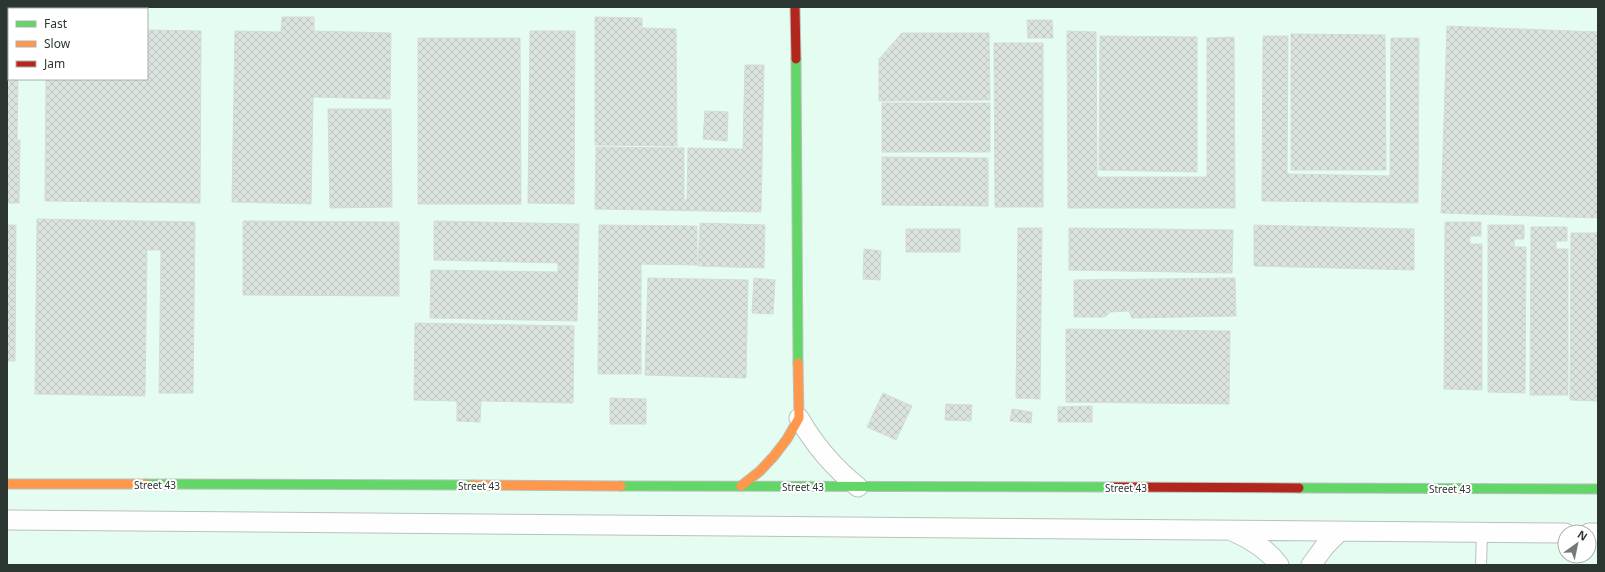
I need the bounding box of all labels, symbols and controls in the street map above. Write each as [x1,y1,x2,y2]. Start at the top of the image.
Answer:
legend [8,8,148,80]
text: Fast [44,15,68,32]
text: Slow [44,35,71,52]
text: Jam [43,55,65,72]
street label: Street 43 [134,478,176,492]
street label: Street 43 [458,479,500,493]
street label: Street 43 [782,480,824,494]
street label: Street 43 [1105,481,1147,495]
street label: Street 43 [1429,482,1471,496]
north arrow [1557,524,1597,564]
text: N [1575,526,1591,544]

